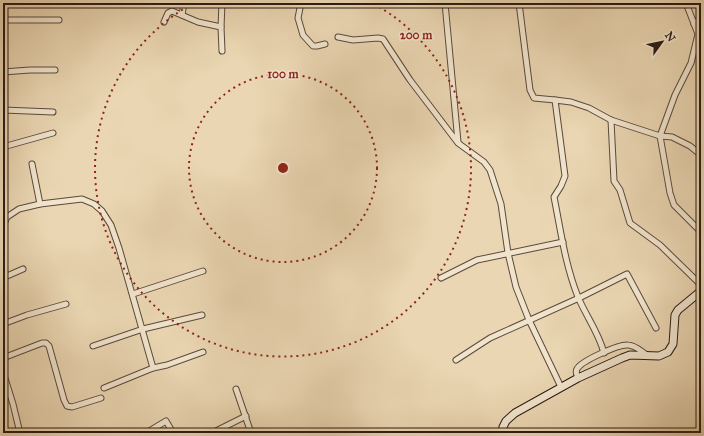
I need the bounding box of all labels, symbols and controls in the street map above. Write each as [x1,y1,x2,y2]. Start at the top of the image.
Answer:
north arrow [642,22,682,62]
text: 200 m [400,28,433,42]
text: N [662,29,678,45]
text: 100 m [267,67,300,81]
centre of rings [276,161,290,175]

